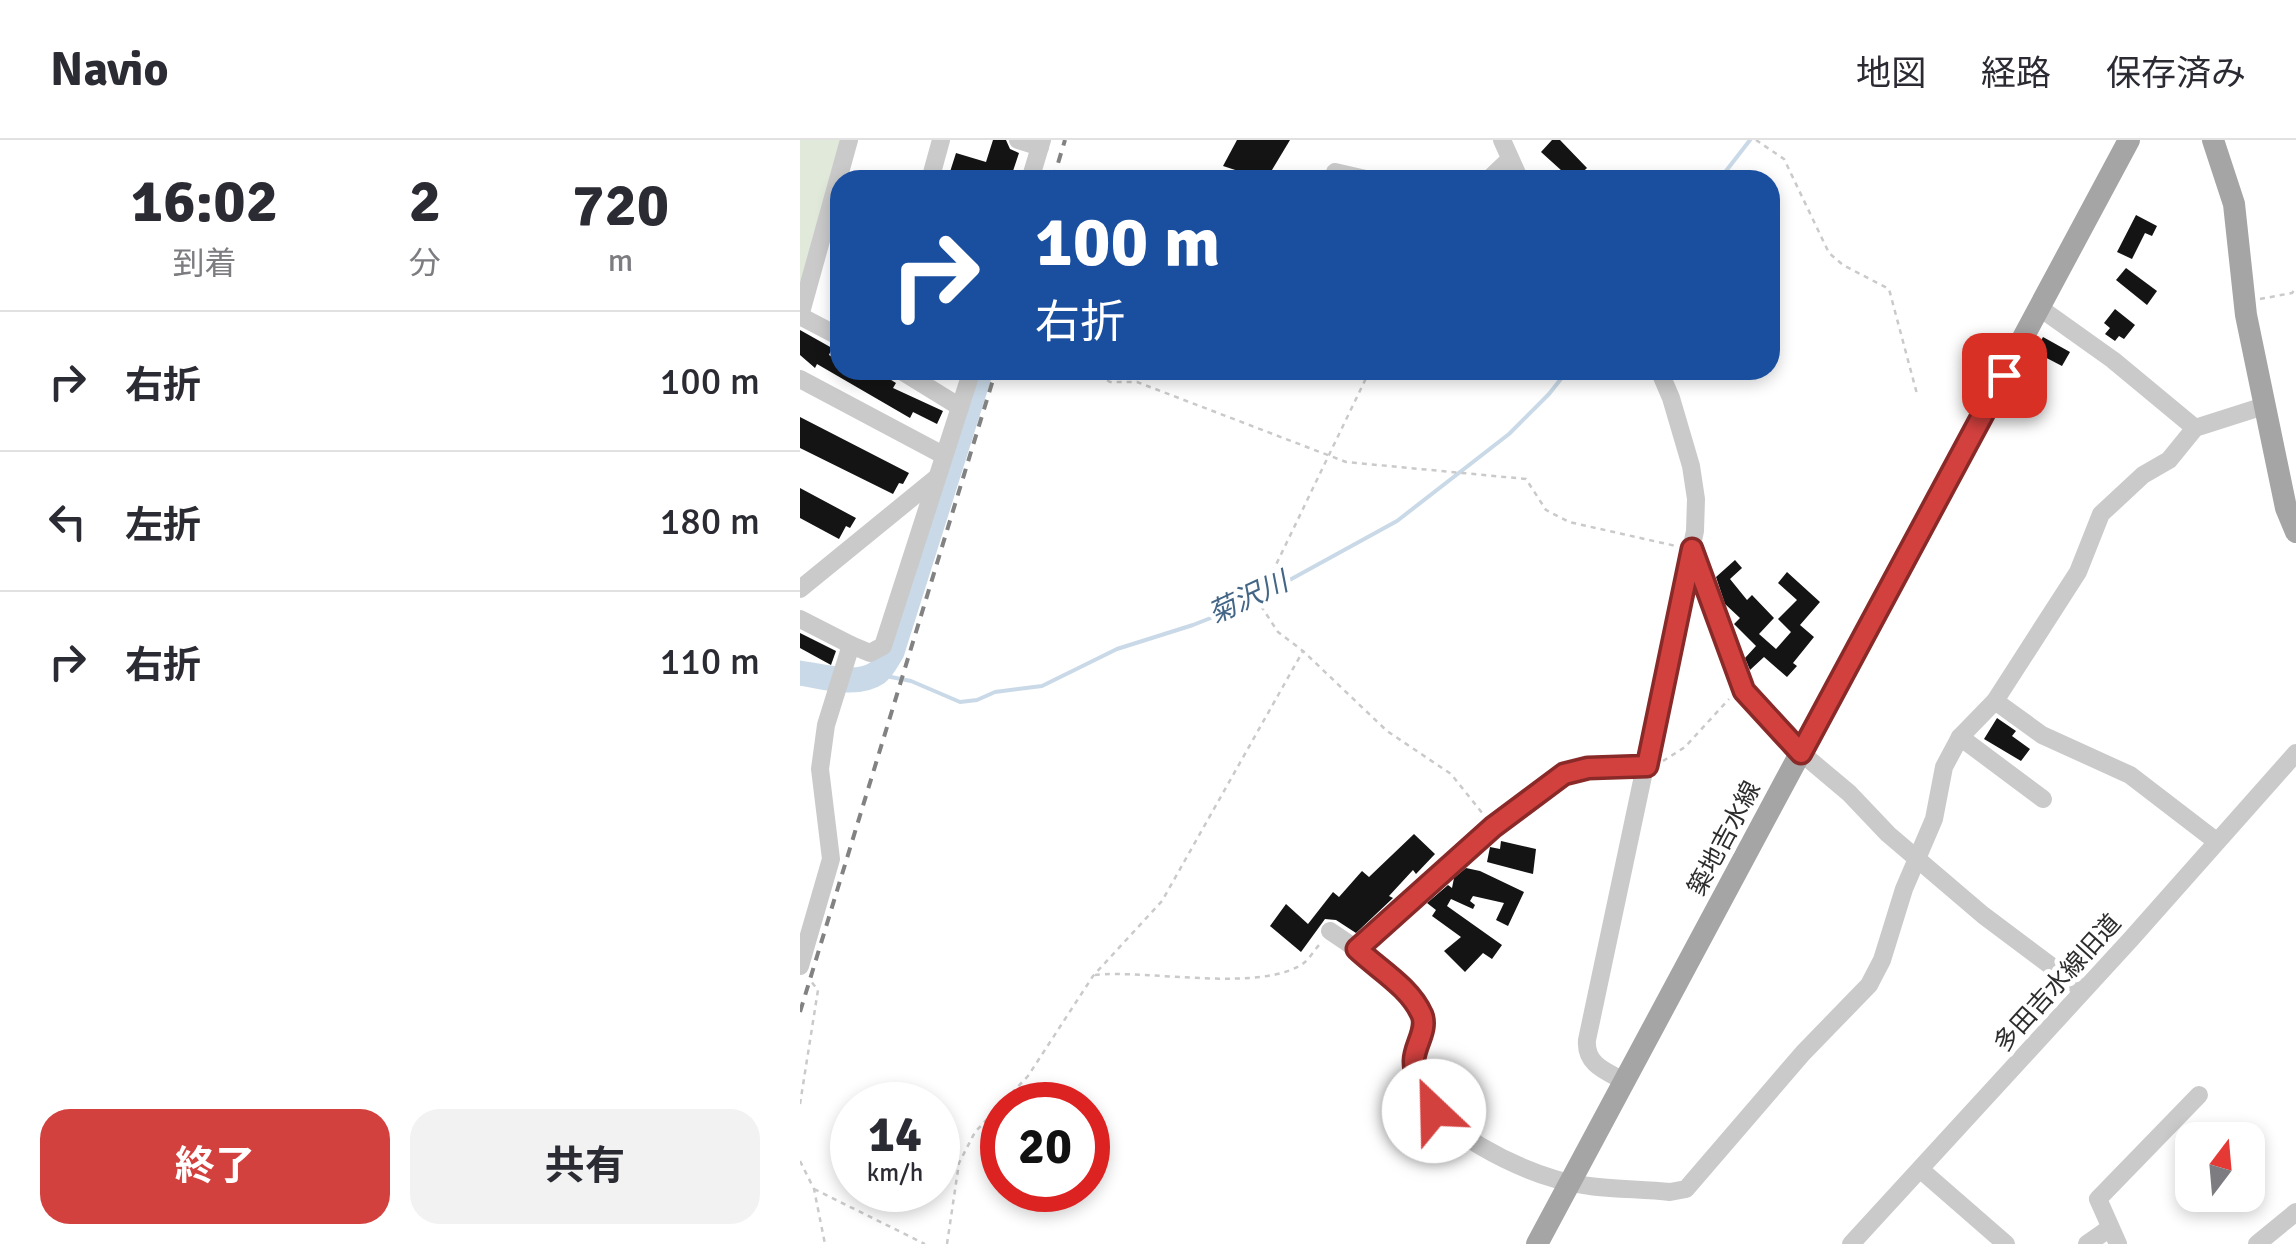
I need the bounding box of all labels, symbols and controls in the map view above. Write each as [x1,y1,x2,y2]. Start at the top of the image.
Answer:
text: Navio [50,40,169,99]
text: 地図 [1856,52,1926,95]
text: 経路 [1981,52,2051,95]
text: 保存済み [2106,52,2246,95]
text: 16:02 [131,165,278,239]
text: 2 [409,165,441,239]
text: 720 [572,169,669,243]
text: 100 m [1035,199,1220,285]
icon: right [870,210,1000,340]
text: m [608,241,633,280]
text: 到着 [172,244,236,283]
text: 分 [409,244,441,283]
text: 右折 [1035,295,1125,350]
pin [1962,333,2047,418]
icon: arrive [1977,348,2032,403]
icon: right [40,354,95,409]
text: 100 m [660,358,760,405]
text: 右折 [125,362,201,409]
icon: left [40,494,95,549]
text: 180 m [660,498,760,545]
text: 左折 [125,502,201,549]
water label: 菊沢川 [1203,564,1296,631]
icon: right [40,634,95,689]
text: 110 m [660,638,760,685]
text: 右折 [125,642,201,689]
street label: 築地吉水線 [1681,776,1767,900]
street label: 多田吉水線旧道 [1987,908,2127,1058]
position arrow [1382,1059,1486,1163]
speed limit sign: 20 [980,1082,1110,1212]
text: 14 [868,1104,922,1166]
button: 終了 [40,1109,390,1224]
button: 共有 [410,1109,760,1224]
north arrow [2175,1122,2265,1212]
map controls [2175,1122,2265,1212]
text: km/h [867,1157,923,1188]

